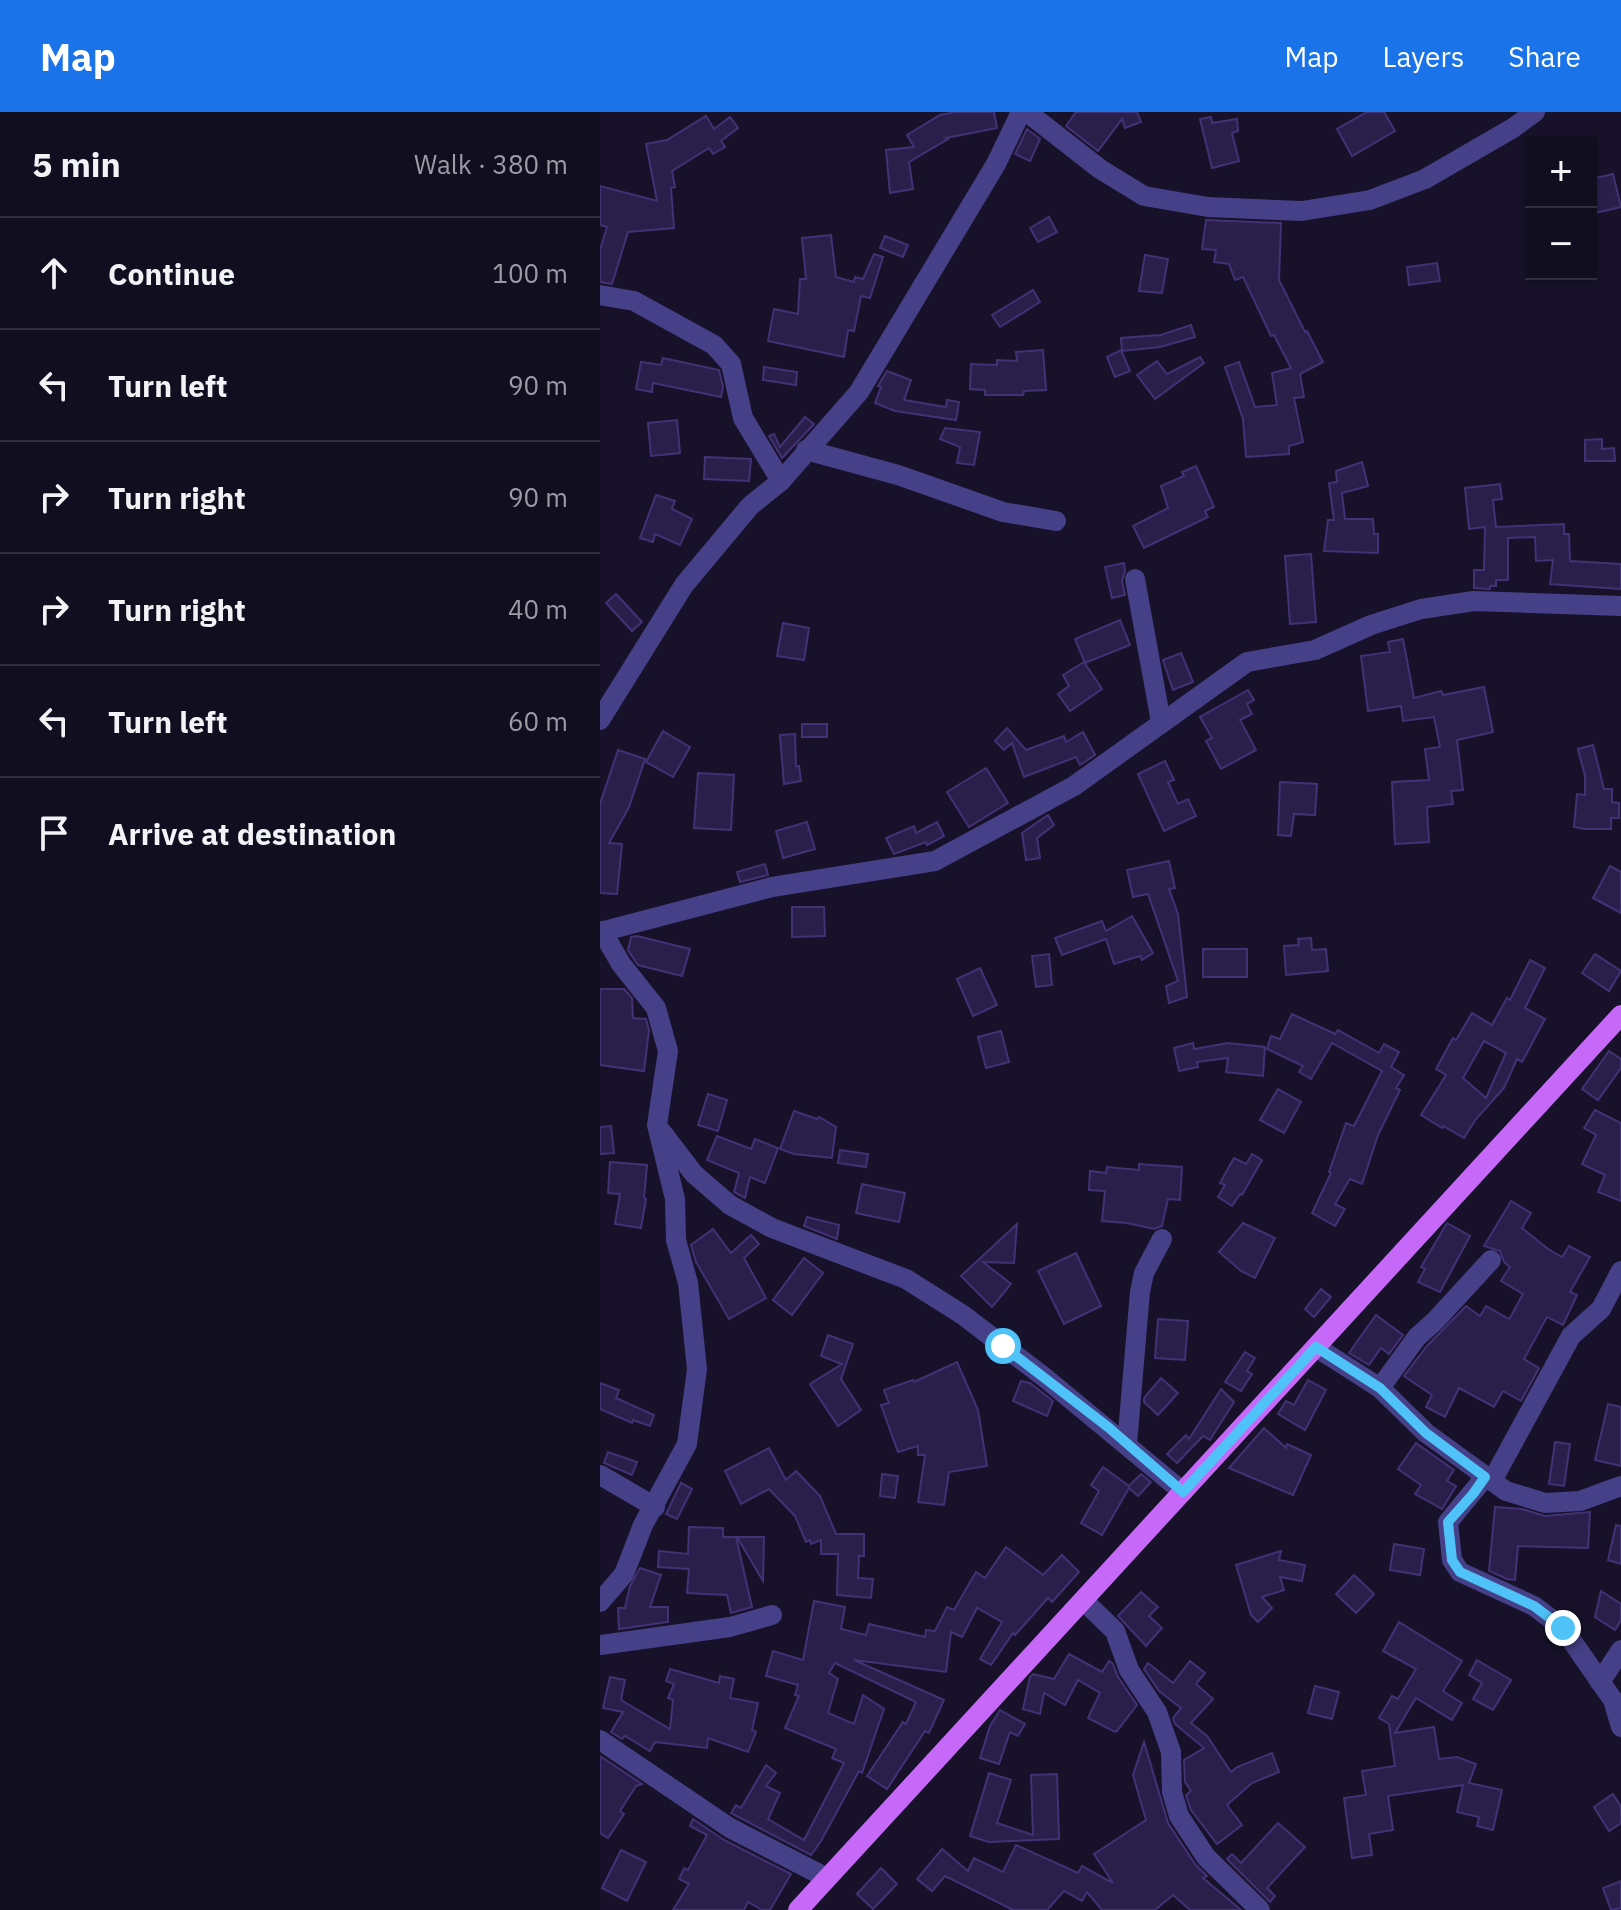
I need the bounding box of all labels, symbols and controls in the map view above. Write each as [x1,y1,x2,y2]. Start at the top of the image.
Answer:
text: Map [40,32,116,81]
text: Map [1284,38,1338,75]
text: Layers [1382,38,1464,75]
text: Share [1508,38,1581,75]
map controls [1525,136,1597,280]
button: + [1525,136,1597,208]
text: 5 min [32,142,121,186]
text: Walk · 380 m [414,147,568,181]
button: − [1525,208,1597,280]
icon: ahead [32,251,76,295]
text: Continue [108,254,235,293]
text: 100 m [492,256,568,290]
icon: left [32,363,76,407]
text: Turn left [108,366,227,405]
text: 90 m [508,368,568,402]
icon: right [32,475,76,519]
text: Turn right [108,478,246,517]
text: 90 m [508,480,568,514]
icon: right [32,587,76,631]
text: Turn right [108,590,246,629]
text: 40 m [508,592,568,626]
icon: left [32,699,76,743]
text: Turn left [108,702,227,741]
text: 60 m [508,704,568,738]
icon: arrive [32,811,76,855]
text: Arrive at destination [108,814,396,853]
route start [985,1328,1021,1364]
route end [1545,1610,1581,1646]

